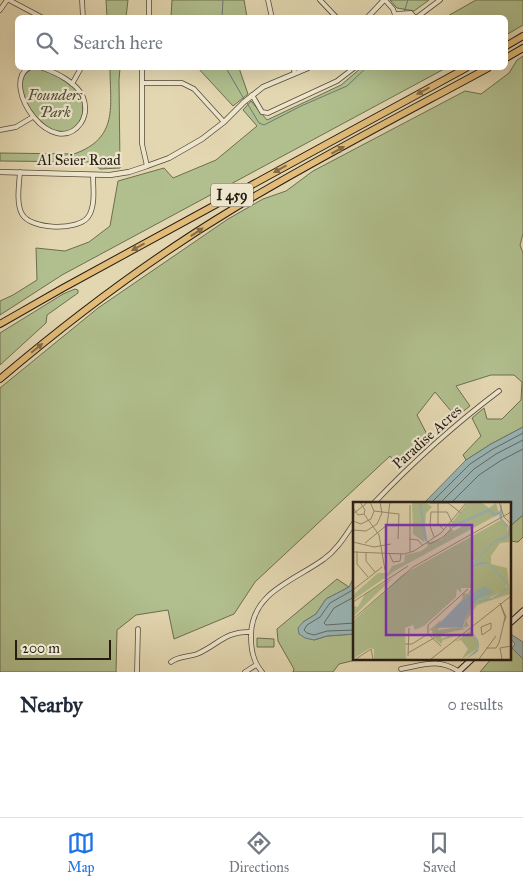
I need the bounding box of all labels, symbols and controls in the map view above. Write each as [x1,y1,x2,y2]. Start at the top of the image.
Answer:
search box [15,15,508,70]
icon: search [33,29,61,57]
text: Search here [73,31,163,54]
park label: Founders Park [27,86,83,121]
one-way arrow [416,87,430,95]
one-way arrow [330,146,345,154]
street label: Al Seier Road [36,151,121,169]
one-way arrow [273,165,288,173]
road number: I 459 [211,184,253,206]
one-way arrow [191,227,204,237]
one-way arrow [130,243,145,251]
one-way arrow [31,342,44,353]
street label: Paradise Acres [389,401,465,473]
inset map [353,502,510,660]
scale bar [15,637,111,660]
text: 200 m [22,640,60,657]
text: Nearby [20,692,83,718]
text: 0 results [448,695,503,714]
tab: Map [67,829,95,876]
tab: Directions [229,829,289,876]
tab: Saved [423,829,456,876]

